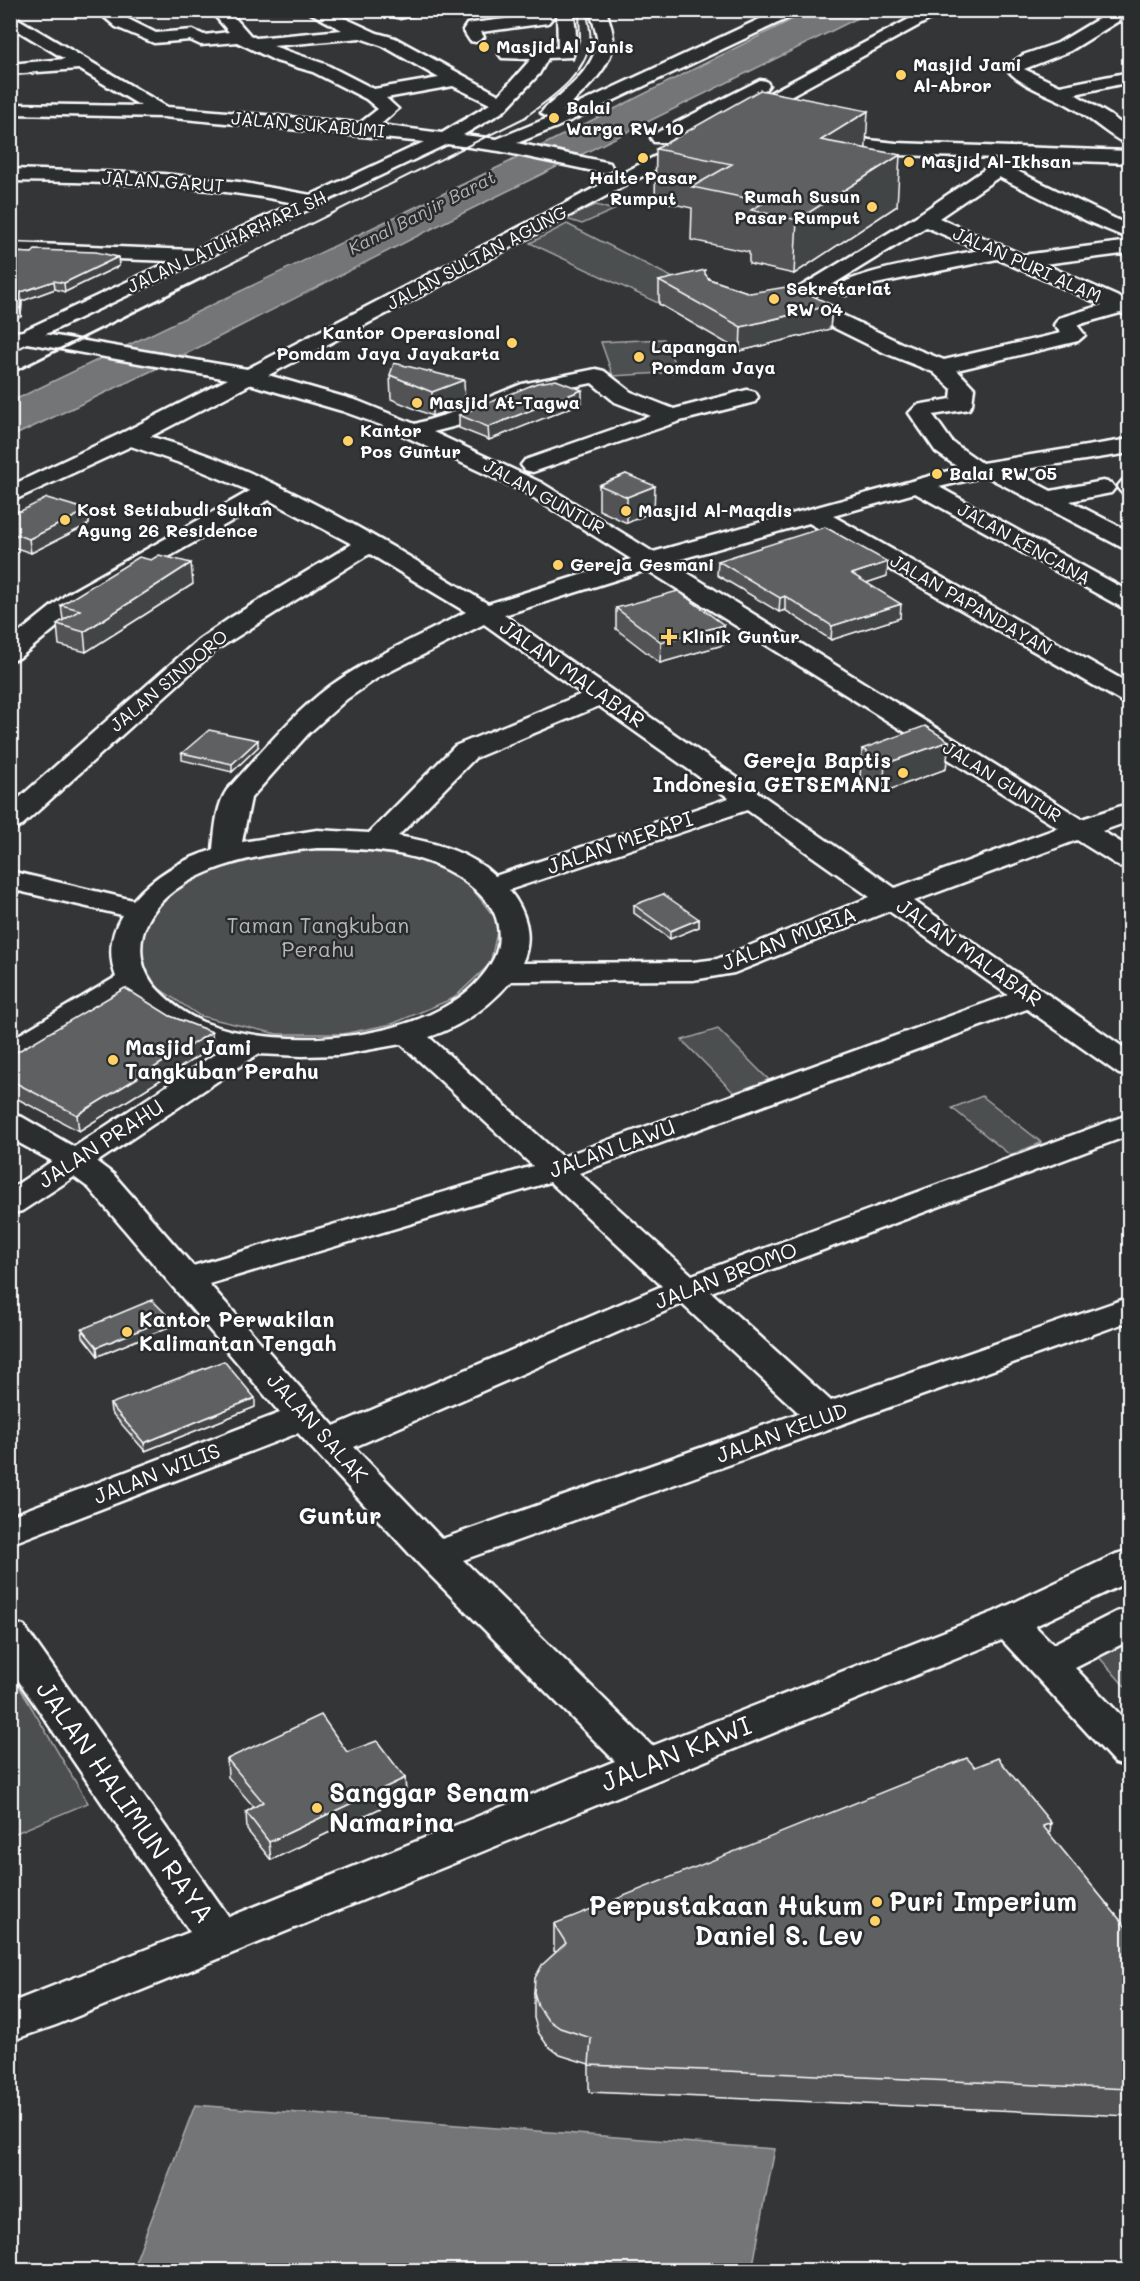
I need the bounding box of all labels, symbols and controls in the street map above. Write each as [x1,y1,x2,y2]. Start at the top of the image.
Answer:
place label: Masjid Al Janis [496,34,634,58]
marker: Masjid Al Janis [477,40,491,54]
place label: Masjid Jami Al-Abror [913,52,1022,97]
marker: Masjid Jami Al-Abror [894,68,908,82]
place label: Balai Warga RW 10 [566,95,684,140]
street label: JALAN SUKABUMI [230,105,386,143]
marker: Balai Warga RW 10 [547,111,561,125]
place label: Masjid Al-Ikhsan [921,149,1071,173]
marker: Halte Pasar Rumput [636,151,650,165]
marker: Masjid Al-Ikhsan [902,155,916,169]
water label: Kanal Banjir Barat [344,164,500,260]
street label: JALAN GARUT [101,165,225,197]
place label: Halte Pasar Rumput [589,165,697,210]
street label: JALAN LATUHARHARI SH [123,184,330,298]
place label: Rumah Susun Pasar Rumput [734,184,860,229]
street label: JALAN SULTAN AGUNG [382,199,571,315]
marker: Rumah Susun Pasar Rumput [865,200,879,214]
street label: JALAN PURI ALAM [949,221,1105,308]
place label: Sekretariat RW 04 [786,276,891,321]
marker: Sekretariat RW 04 [767,292,781,306]
place label: Kantor Operasional Pomdam Jaya Jayakarta [276,320,500,365]
place label: Lapangan Pomdam Jaya [651,334,775,379]
marker: Kantor Operasional Pomdam Jaya Jayakarta [505,336,519,350]
marker: Lapangan Pomdam Jaya [632,350,646,364]
place label: Masjid At-Tagwa [429,390,580,414]
marker: Masjid At-Tagwa [410,396,424,410]
place label: Kantor Pos Guntur [360,418,461,463]
marker: Kantor Pos Guntur [341,434,355,448]
street label: JALAN GUNTUR [479,453,610,539]
place label: Balai RW 05 [949,461,1057,485]
marker: Balai RW 05 [930,467,944,481]
place label: Kost Setiabudi Sultan Agung 26 Residence [77,497,272,542]
street label: JALAN KENCANA [954,497,1095,590]
place label: Masjid Al-Maqdis [638,498,792,522]
marker: Masjid Al-Maqdis [619,504,633,518]
marker: Kost Setiabudi Sultan Agung 26 Residence [58,513,72,527]
street label: JALAN PAPANDAYAN [886,548,1057,660]
place label: Gereja Gesmani [570,552,714,576]
marker: Gereja Gesmani [551,558,565,572]
street label: JALAN MALABAR [495,612,651,733]
street label: JALAN SINDORO [104,624,232,737]
place label: Klinik Guntur [682,624,800,648]
marker: Klinik Guntur [660,628,678,646]
street label: JALAN GUNTUR [939,735,1066,827]
place label: Gereja Baptis Indonesia GETSEMANI [653,746,891,797]
marker: Gereja Baptis Indonesia GETSEMANI [896,766,910,780]
street label: JALAN MERAPI [543,804,696,879]
street label: JALAN MALABAR [892,891,1048,1012]
street label: JALAN MURIA [717,900,859,976]
park label: Taman Tangkuban Perahu [227,911,409,962]
place label: Masjid Jami Tangkuban Perahu [125,1033,319,1084]
marker: Masjid Jami Tangkuban Perahu [106,1053,120,1067]
street label: JALAN PRAHU [33,1092,168,1193]
street label: JALAN LAWU [545,1112,678,1183]
street label: JALAN BROMO [650,1235,800,1314]
place label: Kantor Perwakilan Kalimantan Tengah [139,1305,337,1356]
marker: Kantor Perwakilan Kalimantan Tengah [120,1325,134,1339]
street label: JALAN SALAK [262,1366,375,1488]
street label: JALAN KELUD [712,1395,851,1468]
street label: JALAN WILIS [89,1436,224,1509]
district label: Guntur [299,1499,381,1530]
street label: JALAN HALIMUN RAYA [29,1674,222,1929]
street label: JALAN KAWI [595,1707,756,1799]
place label: Sanggar Senam Namarina [329,1775,529,1839]
marker: Sanggar Senam Namarina [310,1801,324,1815]
place label: Puri Imperium [889,1884,1077,1918]
place label: Perpustakaan Hukum Daniel S. Lev [589,1888,863,1952]
marker: Puri Imperium [870,1895,884,1909]
marker: Perpustakaan Hukum Daniel S. Lev [868,1914,882,1928]

